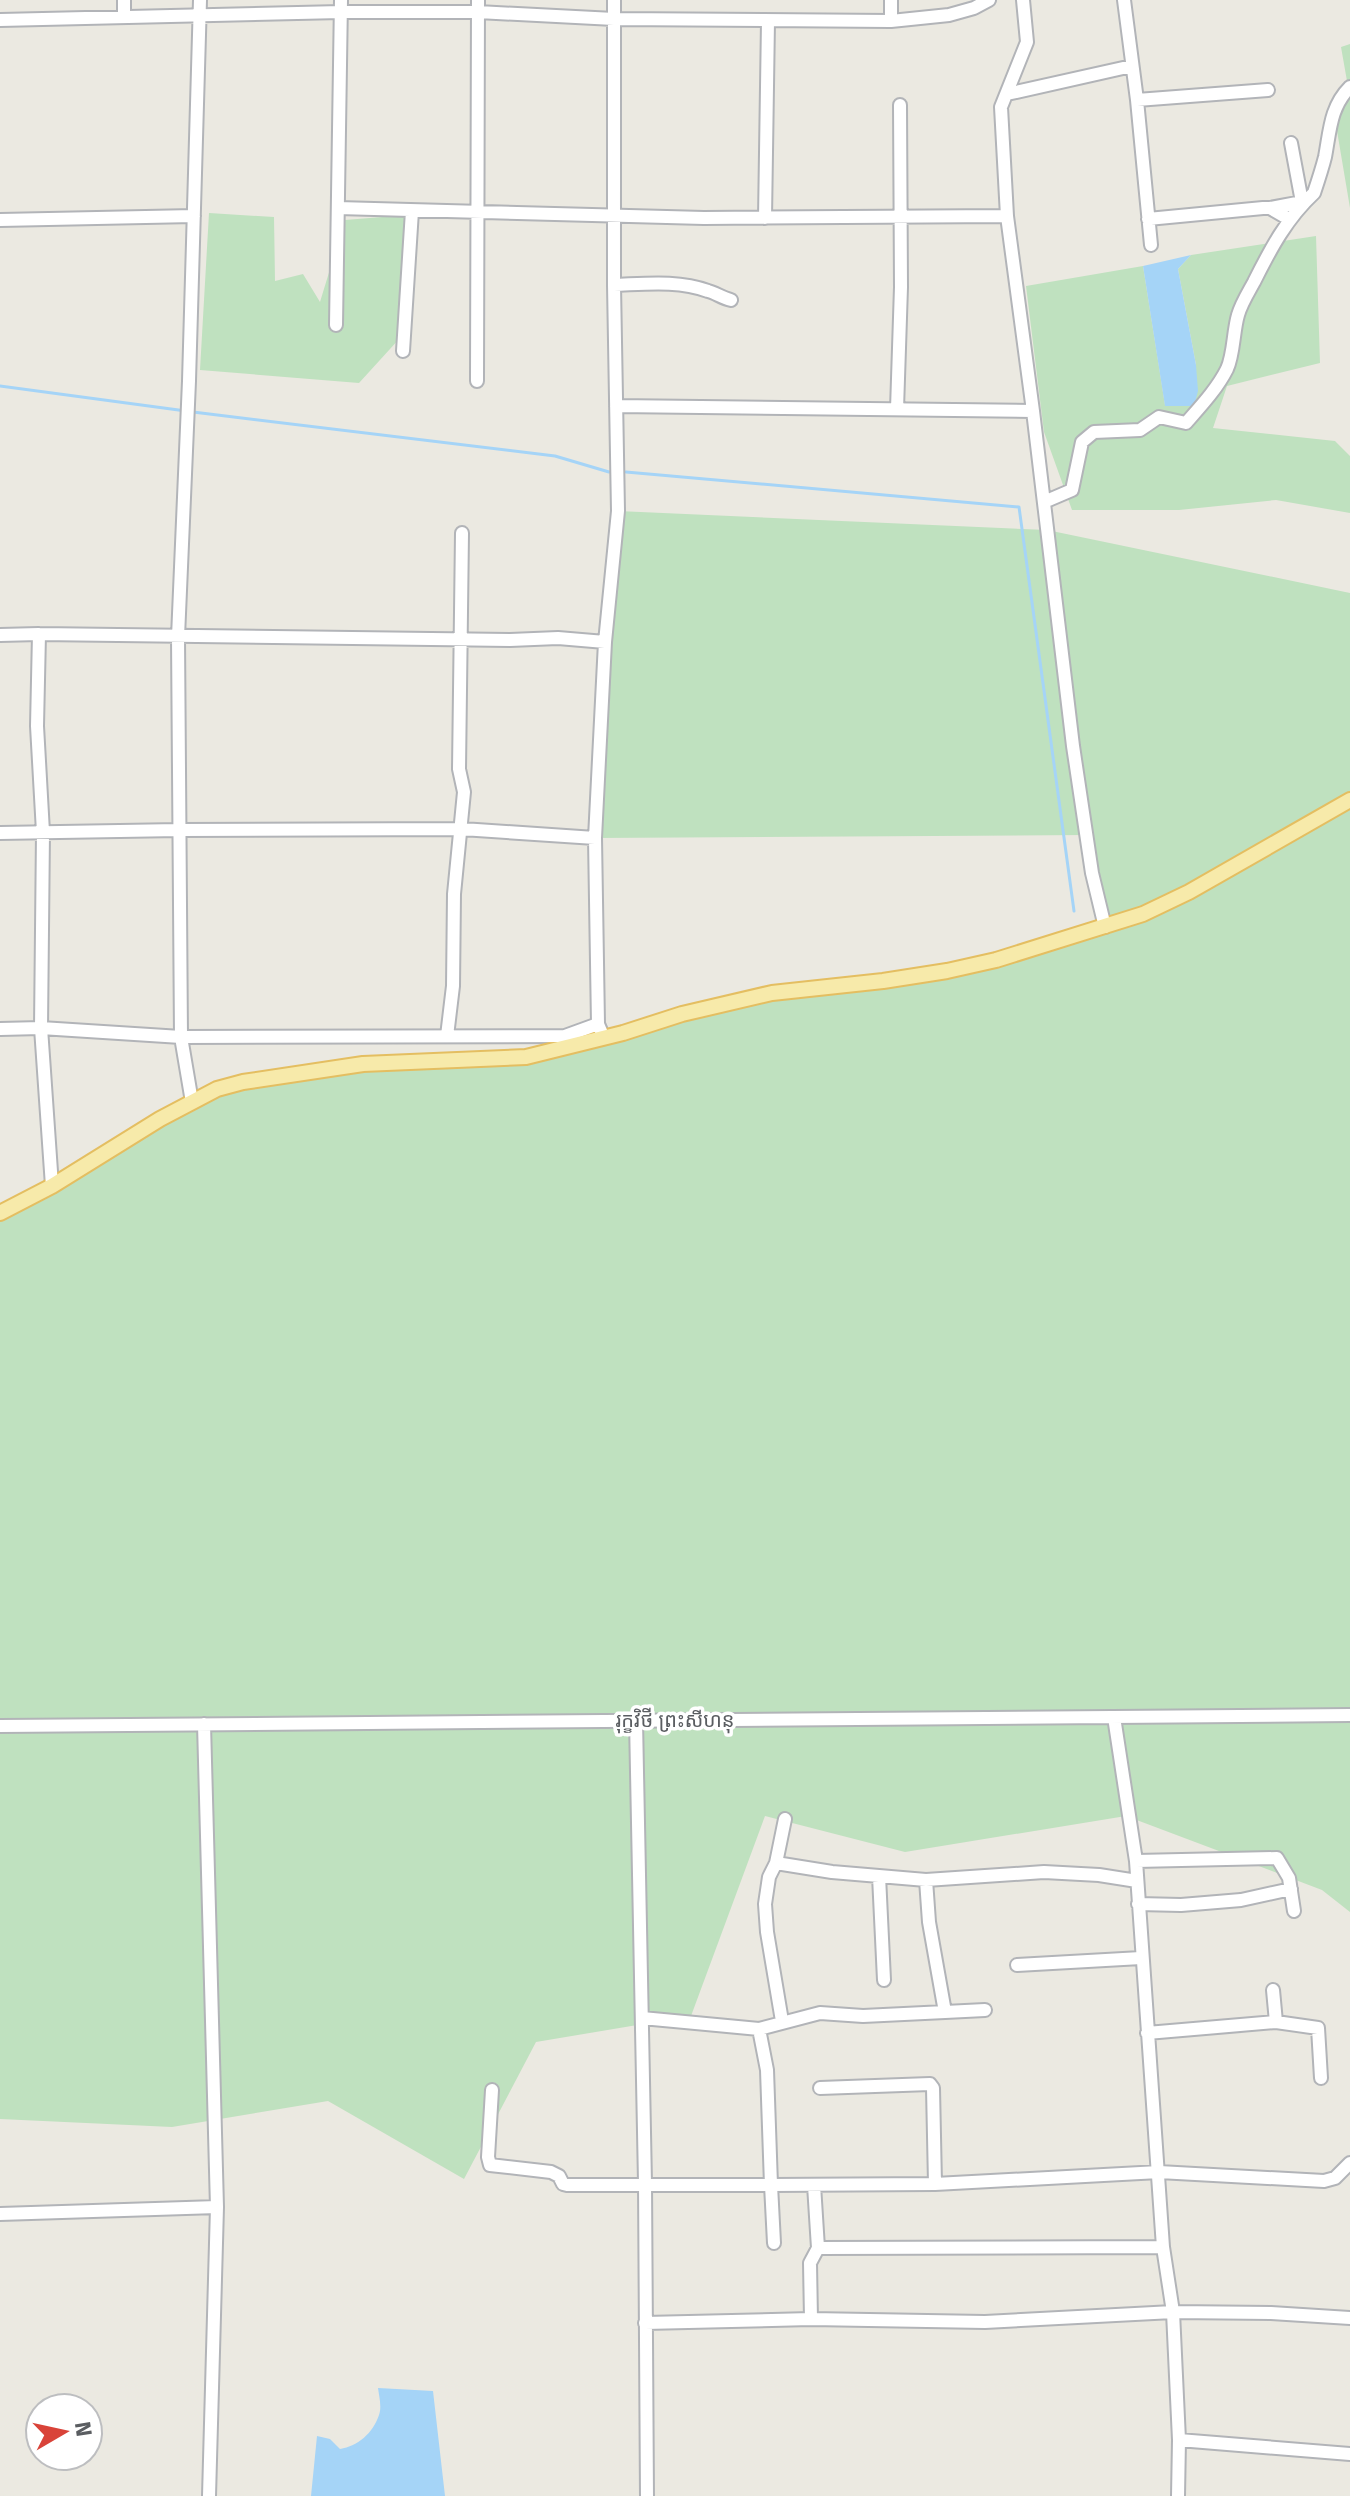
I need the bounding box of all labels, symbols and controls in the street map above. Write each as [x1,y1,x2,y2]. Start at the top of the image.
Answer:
street label: រុក្ខវិថី ព្រះសីហនុ [616,1707,734,1734]
north arrow [24,2392,104,2472]
text: N [69,2420,98,2438]

